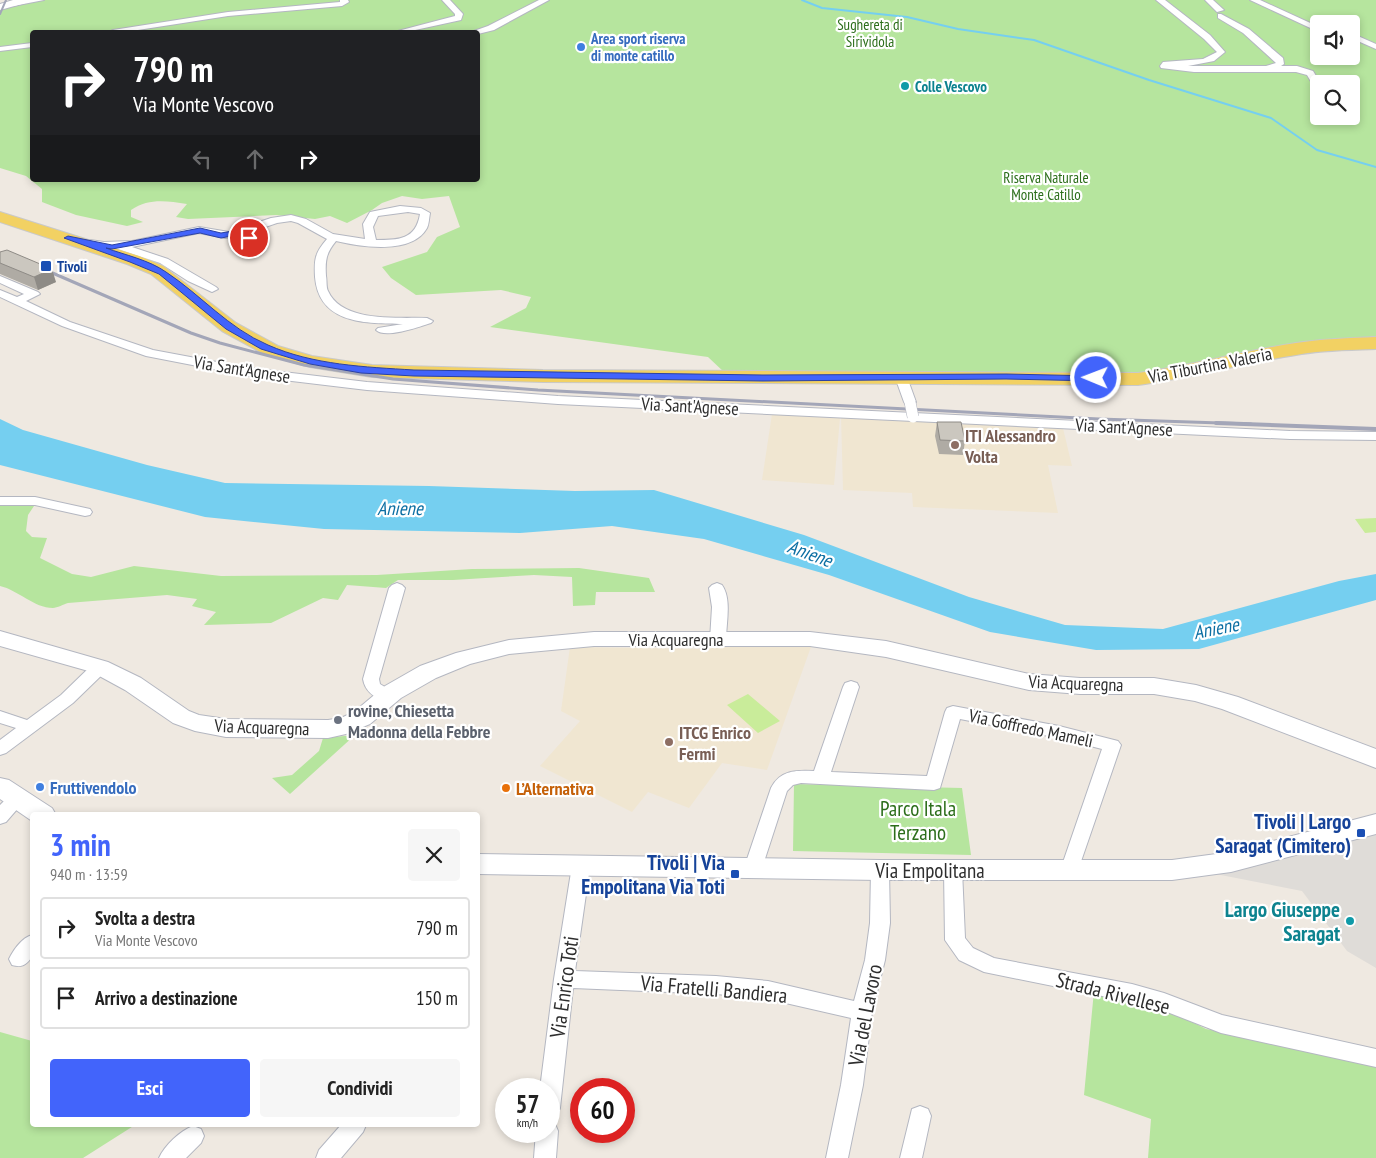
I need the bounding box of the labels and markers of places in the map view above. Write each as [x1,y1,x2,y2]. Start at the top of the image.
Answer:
place label: Area sport riserva di monte catillo [590,29,685,65]
marker: Area sport riserva di monte catillo [575,41,587,53]
place label: Colle Vescovo [915,77,987,96]
marker: Colle Vescovo [899,80,911,92]
pin [228,217,270,259]
place label: Tivoli [57,257,87,276]
marker: Tivoli [39,259,53,273]
place label: ITI Alessandro Volta [964,424,1056,468]
marker: ITI Alessandro Volta [949,439,961,451]
place label: rovine, Chiesetta Madonna della Febbre [348,699,491,743]
marker: rovine, Chiesetta Madonna della Febbre [332,714,344,726]
place label: ITCG Enrico Fermi [679,721,751,765]
marker: ITCG Enrico Fermi [663,736,675,748]
place label: Fruttivendolo [50,776,137,799]
place label: L’Alternativa [516,777,594,800]
marker: Fruttivendolo [34,781,46,793]
marker: L’Alternativa [500,782,512,794]
place label: Tivoli | Largo Saragat (Cimitero) [1215,808,1351,859]
marker: Tivoli | Largo Saragat (Cimitero) [1355,827,1367,839]
place label: Tivoli | Via Empolitana Via Toti [581,849,725,900]
marker: Tivoli | Via Empolitana Via Toti [729,868,741,880]
place label: Largo Giuseppe Saragat [1225,896,1340,947]
marker: Largo Giuseppe Saragat [1344,915,1356,927]

